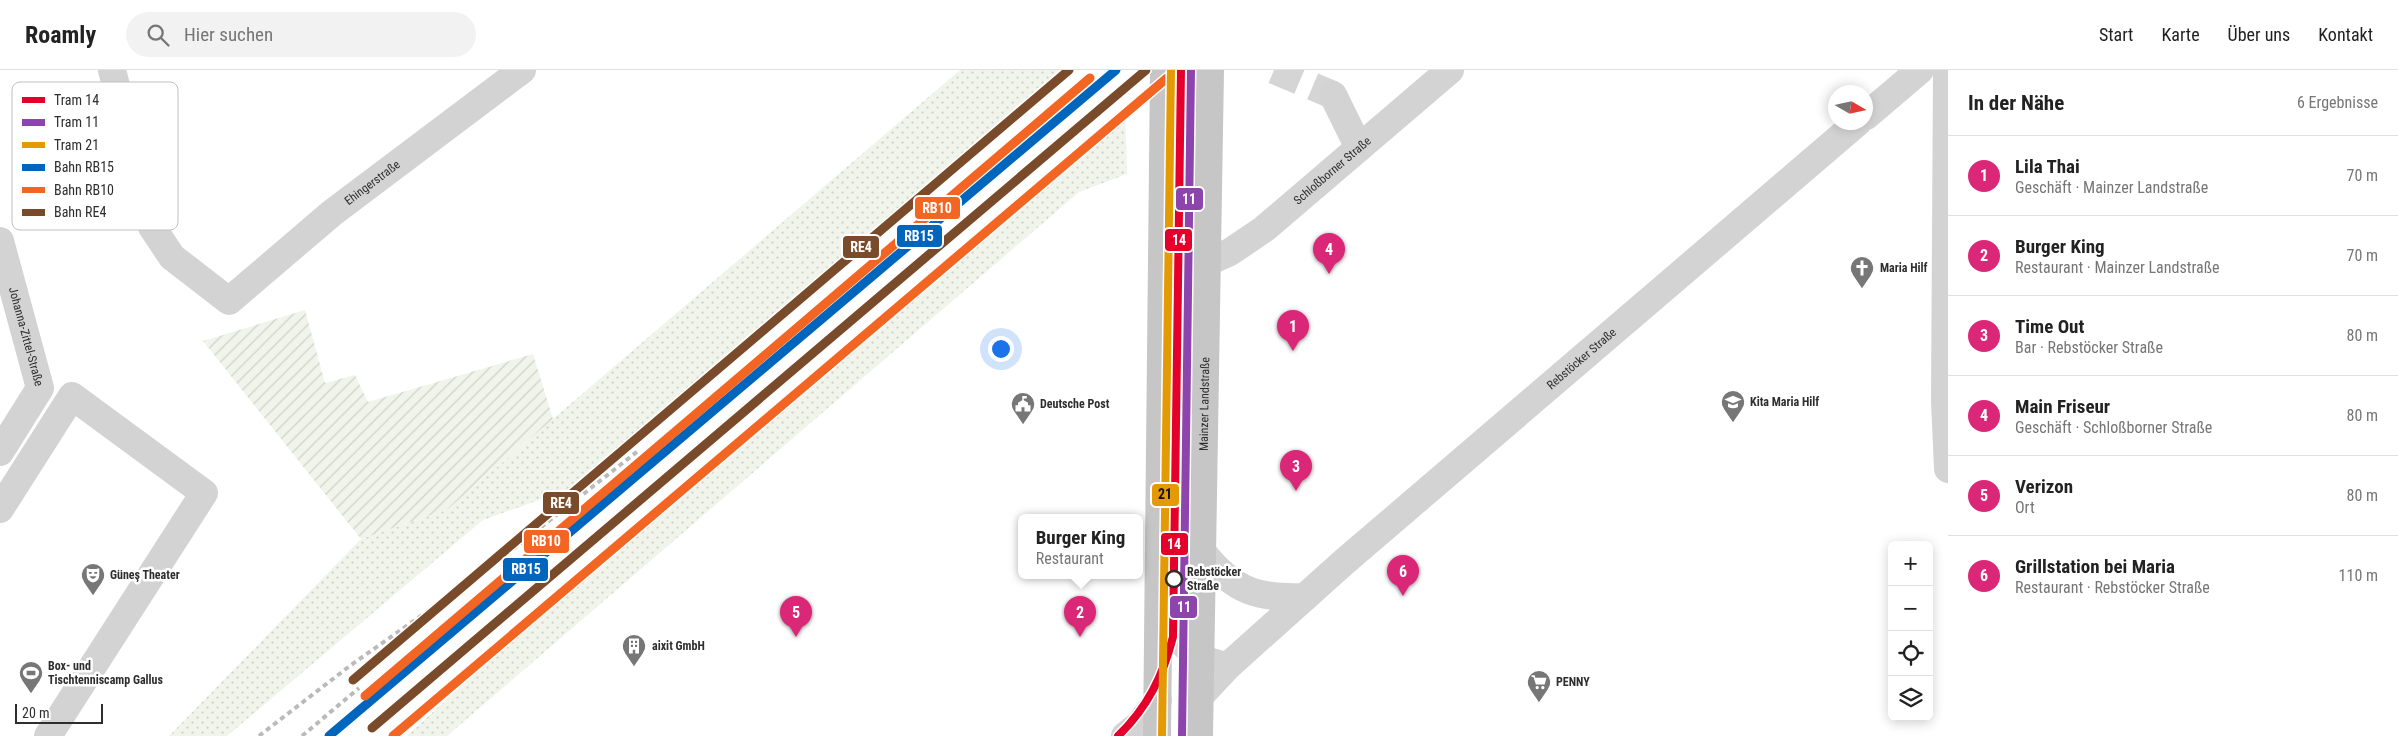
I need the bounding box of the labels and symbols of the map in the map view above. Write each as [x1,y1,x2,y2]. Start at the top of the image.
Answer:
legend [12,82,178,230]
north arrow [1828,85,1873,130]
text: Tram 14 [54,92,99,108]
text: Tram 11 [54,114,99,130]
street label: Schloßborner Straße [1291,134,1374,207]
text: Tram 21 [54,137,99,153]
street label: Ehingerstraße [342,157,403,208]
text: Bahn RB15 [54,159,114,175]
text: Bahn RB10 [54,182,114,198]
line badge: 11 [1175,187,1204,211]
text: 11 [1182,191,1196,207]
line badge: RB10 [914,196,961,220]
text: RB10 [922,200,952,216]
text: Bahn RE4 [54,204,106,220]
line badge: RB15 [896,224,943,248]
text: RB15 [904,228,934,244]
line badge: 14 [1164,228,1193,252]
text: 14 [1172,232,1186,248]
pin: 4 [1313,233,1345,274]
line badge: RE4 [842,235,880,259]
text: RE4 [850,239,872,255]
church icon: Maria Hilf [1849,255,1875,289]
place label: Maria Hilf [1880,261,1928,275]
street label: Johanna-Zittel-Straße [6,285,46,388]
pin: 1 [1277,310,1309,351]
street label: Rebstöcker Straße [1544,325,1619,392]
your location [988,336,1014,362]
street label: Mainzer Landstraße [1197,357,1212,451]
school or university icon: Kita Maria Hilf [1720,389,1746,423]
public building icon: Deutsche Post [1010,391,1036,425]
place label: Kita Maria Hilf [1750,395,1819,409]
place label: Deutsche Post [1040,397,1110,411]
pin: 3 [1280,450,1312,491]
line badge: 21 [1151,483,1180,507]
text: 21 [1158,486,1172,502]
line badge: RE4 [542,491,580,515]
text: RE4 [550,495,572,511]
line badge: RB10 [523,529,570,554]
line badge: 14 [1160,532,1189,556]
text: RB10 [531,533,561,549]
text: 14 [1167,536,1181,552]
pin: 6 [1387,555,1419,596]
line badge: RB15 [502,557,549,582]
text: RB15 [511,561,541,577]
theatre icon: Güneş Theater [80,562,106,596]
place label: Rebstöcker Straße [1187,565,1241,593]
place label: Güneş Theater [110,568,180,582]
marker: Rebstöcker Straße [1165,570,1183,588]
line badge: 11 [1169,595,1198,619]
pin: 5 [780,596,812,637]
pin: 2 [1064,596,1096,637]
text: 11 [1177,599,1191,615]
building icon: aixit GmbH [621,633,647,667]
place label: aixit GmbH [652,639,705,653]
place label: Box- und Tischtenniscamp Gallus [48,659,164,687]
sports icon: Box- und Tischtenniscamp Gallus [18,660,44,694]
supermarket icon: PENNY [1526,669,1552,703]
place label: PENNY [1556,675,1590,689]
scale bar [15,701,102,724]

